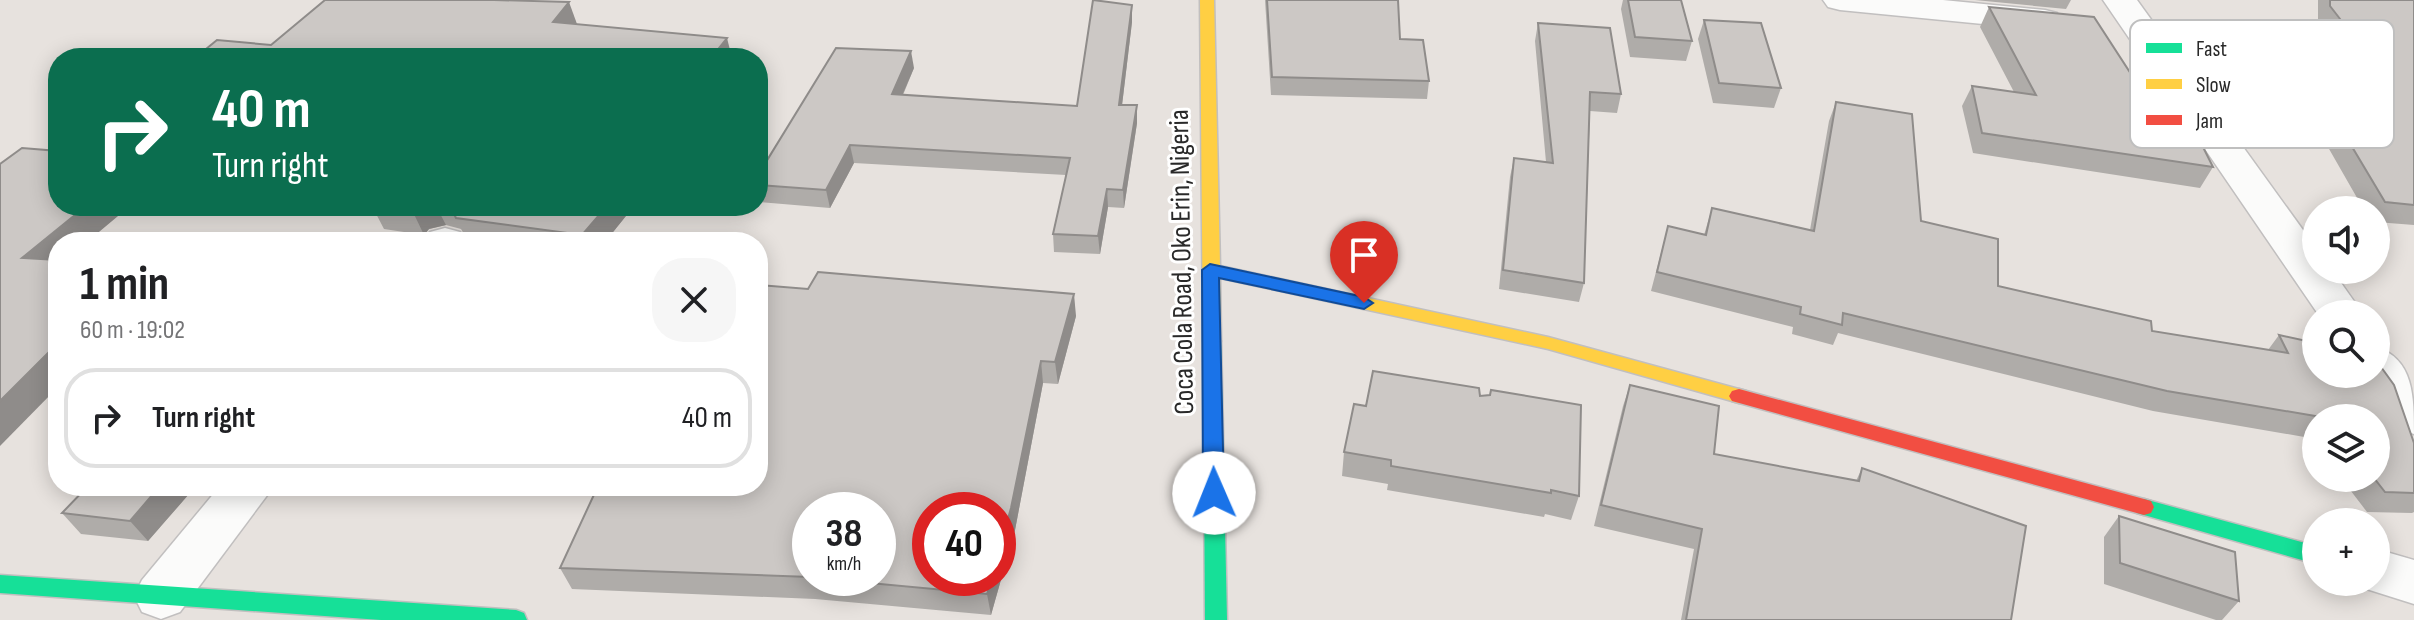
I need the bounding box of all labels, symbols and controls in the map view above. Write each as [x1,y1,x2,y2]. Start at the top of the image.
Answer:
legend [2130,20,2394,148]
text: Fast [2196,36,2227,63]
text: Slow [2196,72,2231,99]
text: 40 m [212,77,311,144]
icon: right [80,80,184,184]
text: Jam [2195,108,2223,135]
street label: Coca Cola Road, Oko Erin, Nigeria [1163,109,1201,415]
text: Turn right [212,145,329,188]
map controls [2302,196,2390,596]
button: sound [2302,196,2390,284]
pin [1330,221,1398,303]
icon: arrive [1342,233,1386,277]
text: 1 min [80,256,169,313]
button: close [652,258,736,342]
button: search [2302,300,2390,388]
text: 60 m · 19:02 [80,315,185,346]
icon: right [84,396,128,440]
text: Turn right [152,400,255,436]
text: 40 m [682,400,732,436]
button: layers [2302,404,2390,492]
position arrow [1172,451,1256,535]
speed limit sign: 40 [912,492,1016,596]
button: + [2302,508,2390,596]
text: 38 [826,510,862,558]
text: km/h [827,552,861,576]

